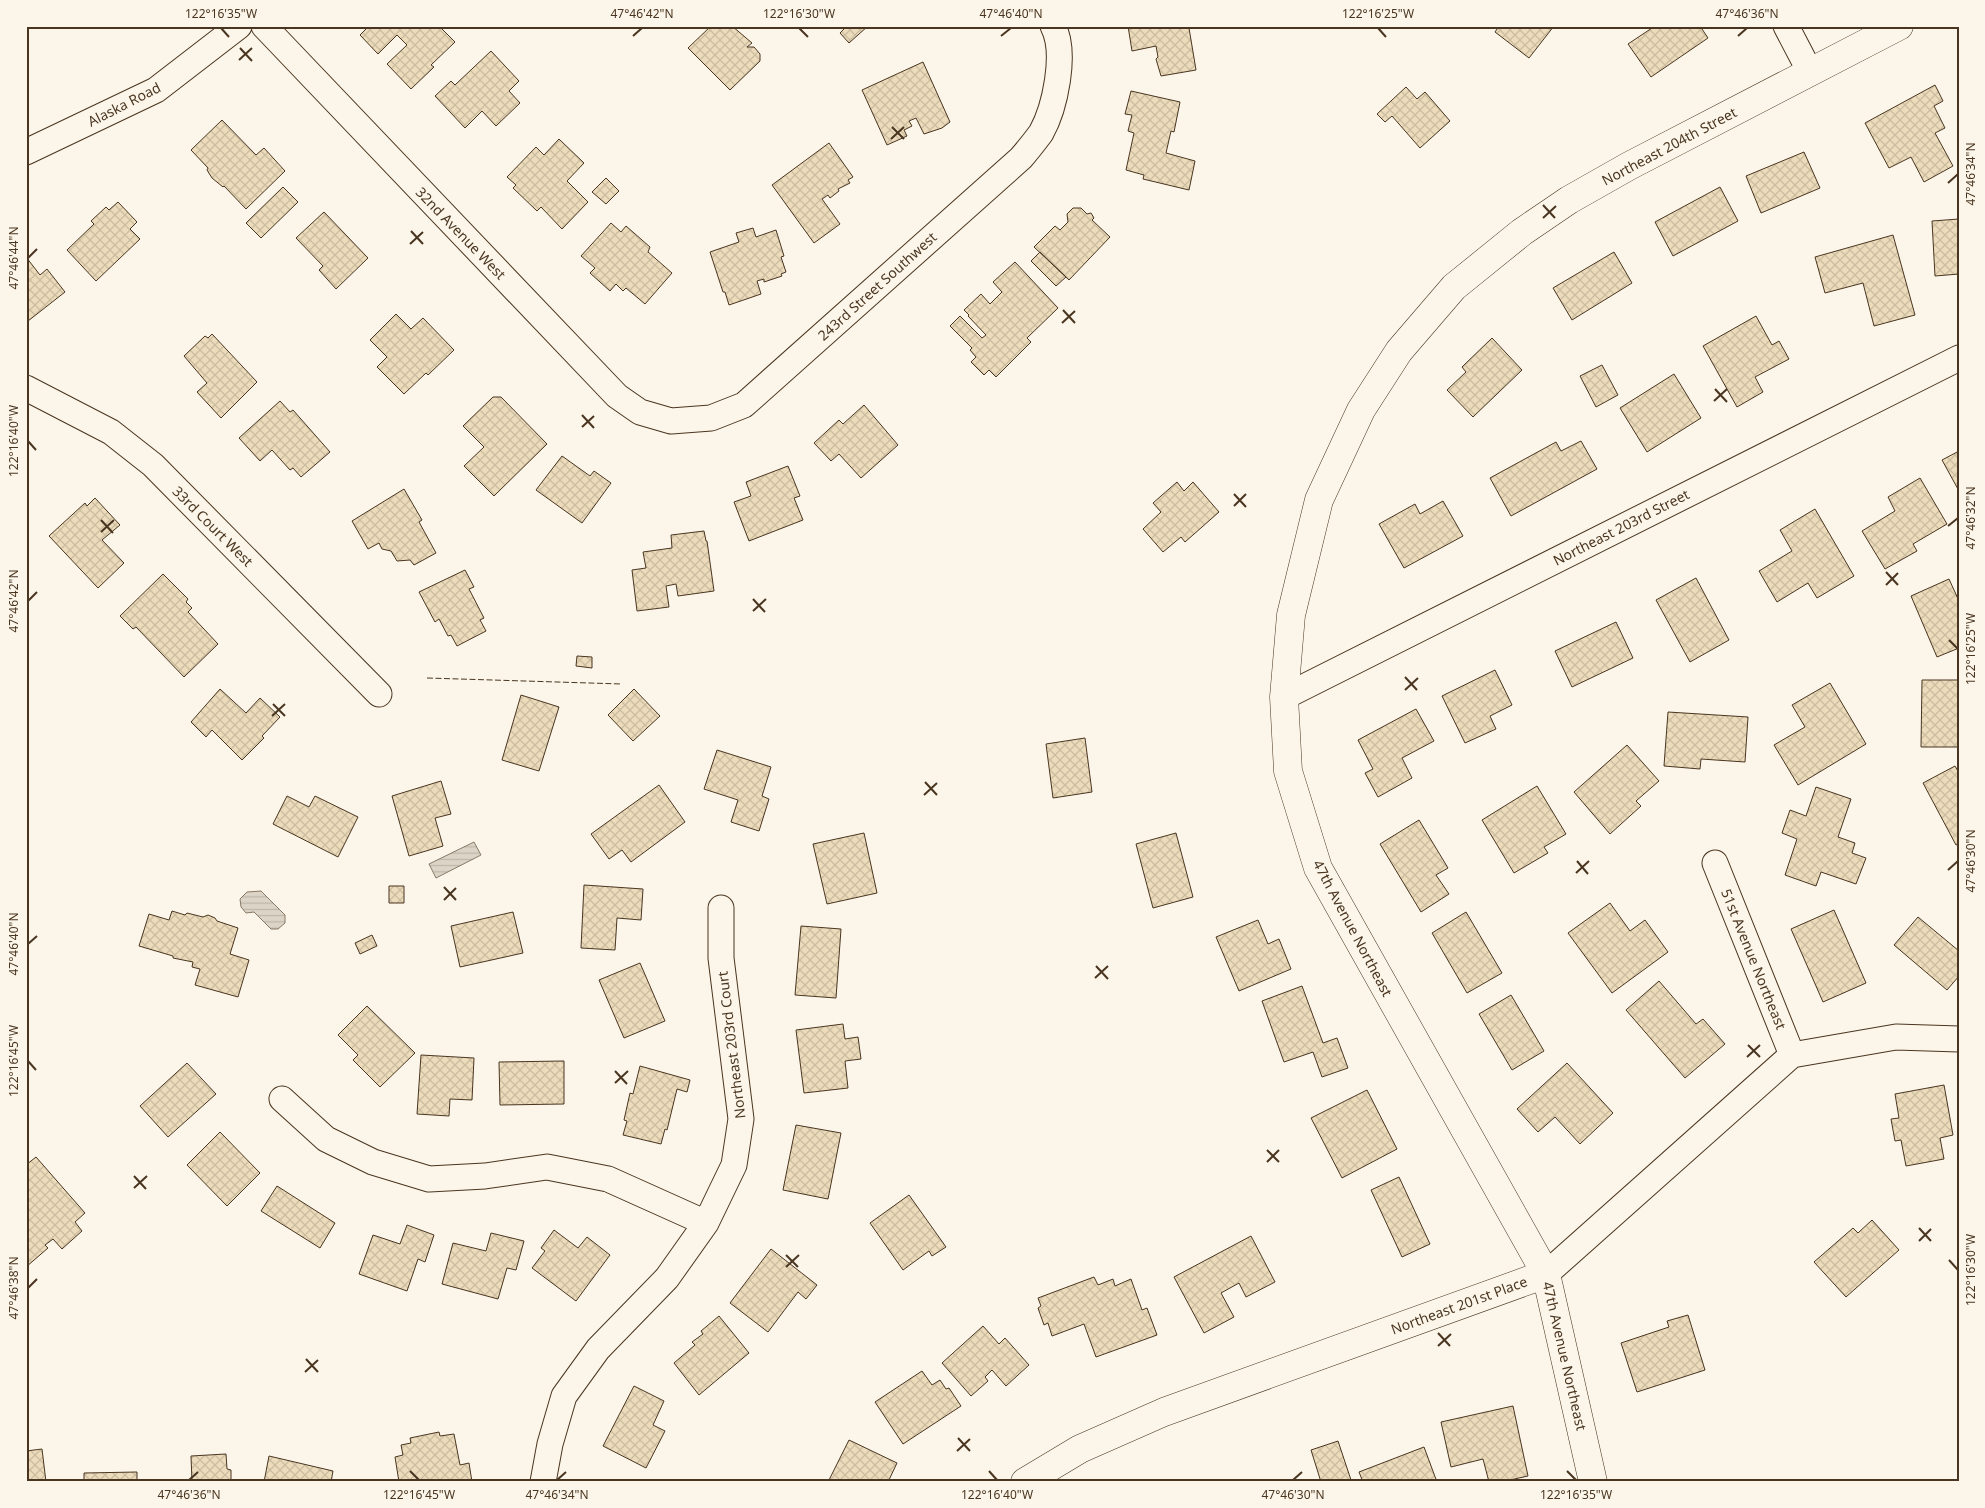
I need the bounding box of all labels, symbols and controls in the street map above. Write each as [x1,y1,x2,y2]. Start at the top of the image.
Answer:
text: 122°16'35"W [185,5,257,22]
text: 47°46'42"N [610,5,674,22]
text: 122°16'30"W [763,5,835,22]
text: 47°46'40"N [979,5,1043,22]
text: 122°16'25"W [1342,5,1414,22]
text: 47°46'36"N [1715,5,1779,22]
street label: Alaska Road [84,77,164,131]
street label: Northeast 204th Street [1598,102,1740,190]
text: 47°46'34"N [1962,142,1979,206]
street label: 32nd Avenue West [412,182,510,284]
text: 47°46'44"N [5,226,22,290]
street label: 243rd Street Southwest [814,228,940,344]
text: 122°16'40"W [5,405,22,477]
street label: 33rd Court West [169,482,257,570]
street label: Northeast 203rd Street [1550,484,1692,570]
text: 47°46'32"N [1962,486,1979,550]
text: 47°46'42"N [5,569,22,633]
text: 122°16'25"W [1962,613,1979,685]
text: 47°46'30"N [1962,829,1979,893]
street label: 47th Avenue Northeast [1309,856,1397,1000]
street label: 51st Avenue Northeast [1717,886,1791,1032]
text: 47°46'40"N [5,912,22,976]
street label: Northeast 203rd Court [713,970,749,1120]
text: 122°16'45"W [5,1025,22,1097]
text: 122°16'30"W [1962,1234,1979,1306]
text: 47°46'38"N [5,1256,22,1320]
street label: Northeast 201st Place [1388,1271,1530,1339]
street label: 47th Avenue Northeast [1539,1280,1591,1432]
text: 47°46'36"N [157,1486,221,1503]
text: 122°16'45"W [383,1486,455,1503]
text: 47°46'34"N [525,1486,589,1503]
text: 122°16'40"W [961,1486,1033,1503]
text: 47°46'30"N [1261,1486,1325,1503]
text: 122°16'35"W [1540,1486,1612,1503]

